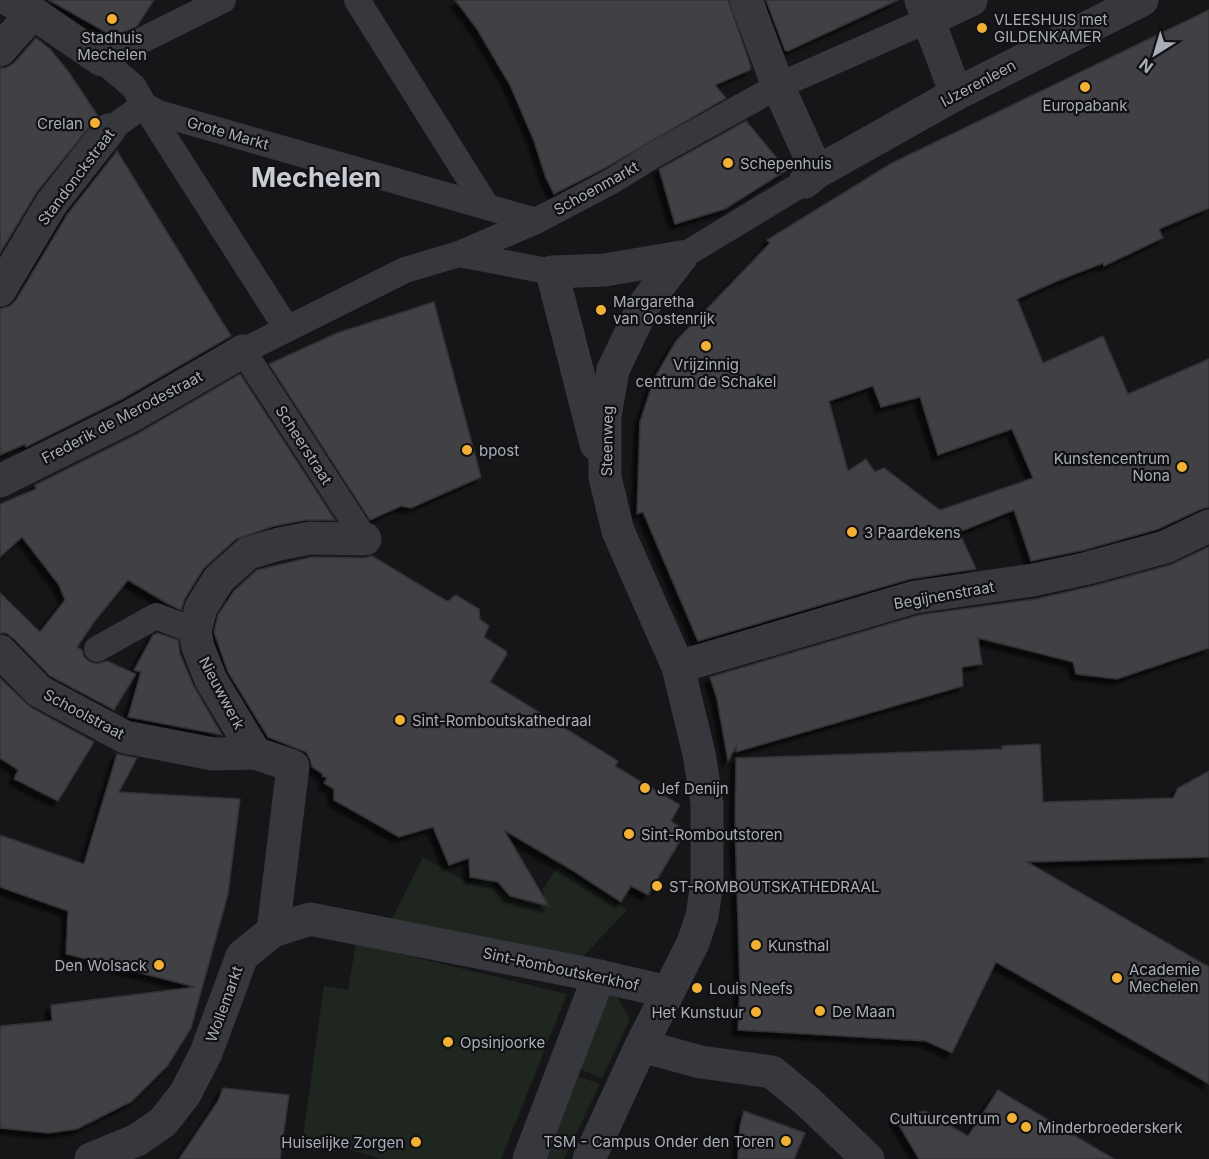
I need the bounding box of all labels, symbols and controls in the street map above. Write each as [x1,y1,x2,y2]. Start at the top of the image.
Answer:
place label: VLEESHUIS met GILDENKAMER [994,10,1108,46]
marker: Stadhuis Mechelen [105,12,119,26]
marker: VLEESHUIS met GILDENKAMER [975,21,989,35]
north arrow [1125,24,1185,84]
place label: Stadhuis Mechelen [77,28,147,64]
text: N [1135,54,1157,78]
street label: IJzerenleen [937,55,1019,111]
marker: Europabank [1078,80,1092,94]
place label: Europabank [1043,96,1128,115]
street label: Grote Markt [185,112,271,154]
place label: Crelan [37,114,83,133]
marker: Crelan [88,116,102,130]
street label: Standonckstraat [34,125,119,229]
place label: Schepenhuis [740,154,832,173]
marker: Schepenhuis [721,156,735,170]
street label: Schoenmarkt [550,157,642,219]
district label: Mechelen [251,161,381,194]
place label: Margaretha van Oostenrijk [613,292,716,328]
marker: Margaretha van Oostenrijk [594,303,608,317]
marker: Vrijzinnig centrum de Schakel [699,339,713,353]
place label: Vrijzinnig centrum de Schakel [636,355,776,391]
street label: Frederik de Merodestraat [38,366,206,468]
street label: Scheerstraat [271,402,337,488]
street label: Steenweg [597,405,617,477]
place label: bpost [479,441,519,460]
marker: bpost [460,443,474,457]
place label: Kunstencentrum Nona [1054,449,1170,485]
marker: Kunstencentrum Nona [1175,460,1189,474]
place label: 3 Paardekens [864,523,961,542]
marker: 3 Paardekens [845,525,859,539]
street label: Begijnenstraat [892,577,996,613]
street label: Nieuwwerk [195,653,249,733]
street label: Schoolstraat [40,685,128,743]
place label: Sint-Romboutskathedraal [412,711,591,730]
marker: Sint-Romboutskathedraal [393,713,407,727]
place label: Jef Denijn [657,779,729,798]
marker: Jef Denijn [638,781,652,795]
place label: Sint-Romboutstoren [641,825,783,844]
marker: Sint-Romboutstoren [622,827,636,841]
place label: ST-ROMBOUTSKATHEDRAAL [669,877,879,896]
marker: ST-ROMBOUTSKATHEDRAAL [650,879,664,893]
place label: Kunsthal [768,936,829,955]
marker: Kunsthal [749,938,763,952]
street label: Sint-Romboutskerkhof [481,943,641,995]
place label: Den Wolsack [55,956,148,975]
marker: Den Wolsack [152,958,166,972]
place label: Academie Mechelen [1129,960,1200,996]
street label: Wollemarkt [201,963,247,1045]
marker: Academie Mechelen [1110,971,1124,985]
place label: Louis Neefs [709,979,793,998]
marker: Louis Neefs [690,981,704,995]
place label: De Maan [832,1002,895,1021]
place label: Het Kunstuur [651,1003,744,1022]
marker: De Maan [813,1004,827,1018]
marker: Het Kunstuur [749,1005,763,1019]
place label: Opsinjoorke [460,1033,545,1052]
marker: Opsinjoorke [441,1035,455,1049]
place label: Cultuurcentrum [890,1109,1000,1128]
marker: Cultuurcentrum [1005,1111,1019,1125]
place label: Minderbroederskerk [1038,1118,1183,1137]
marker: Minderbroederskerk [1019,1120,1033,1134]
place label: TSM - Campus Onder den Toren [543,1132,774,1151]
place label: Huiselijke Zorgen [281,1133,404,1152]
marker: TSM - Campus Onder den Toren [779,1134,793,1148]
marker: Huiselijke Zorgen [409,1135,423,1149]

